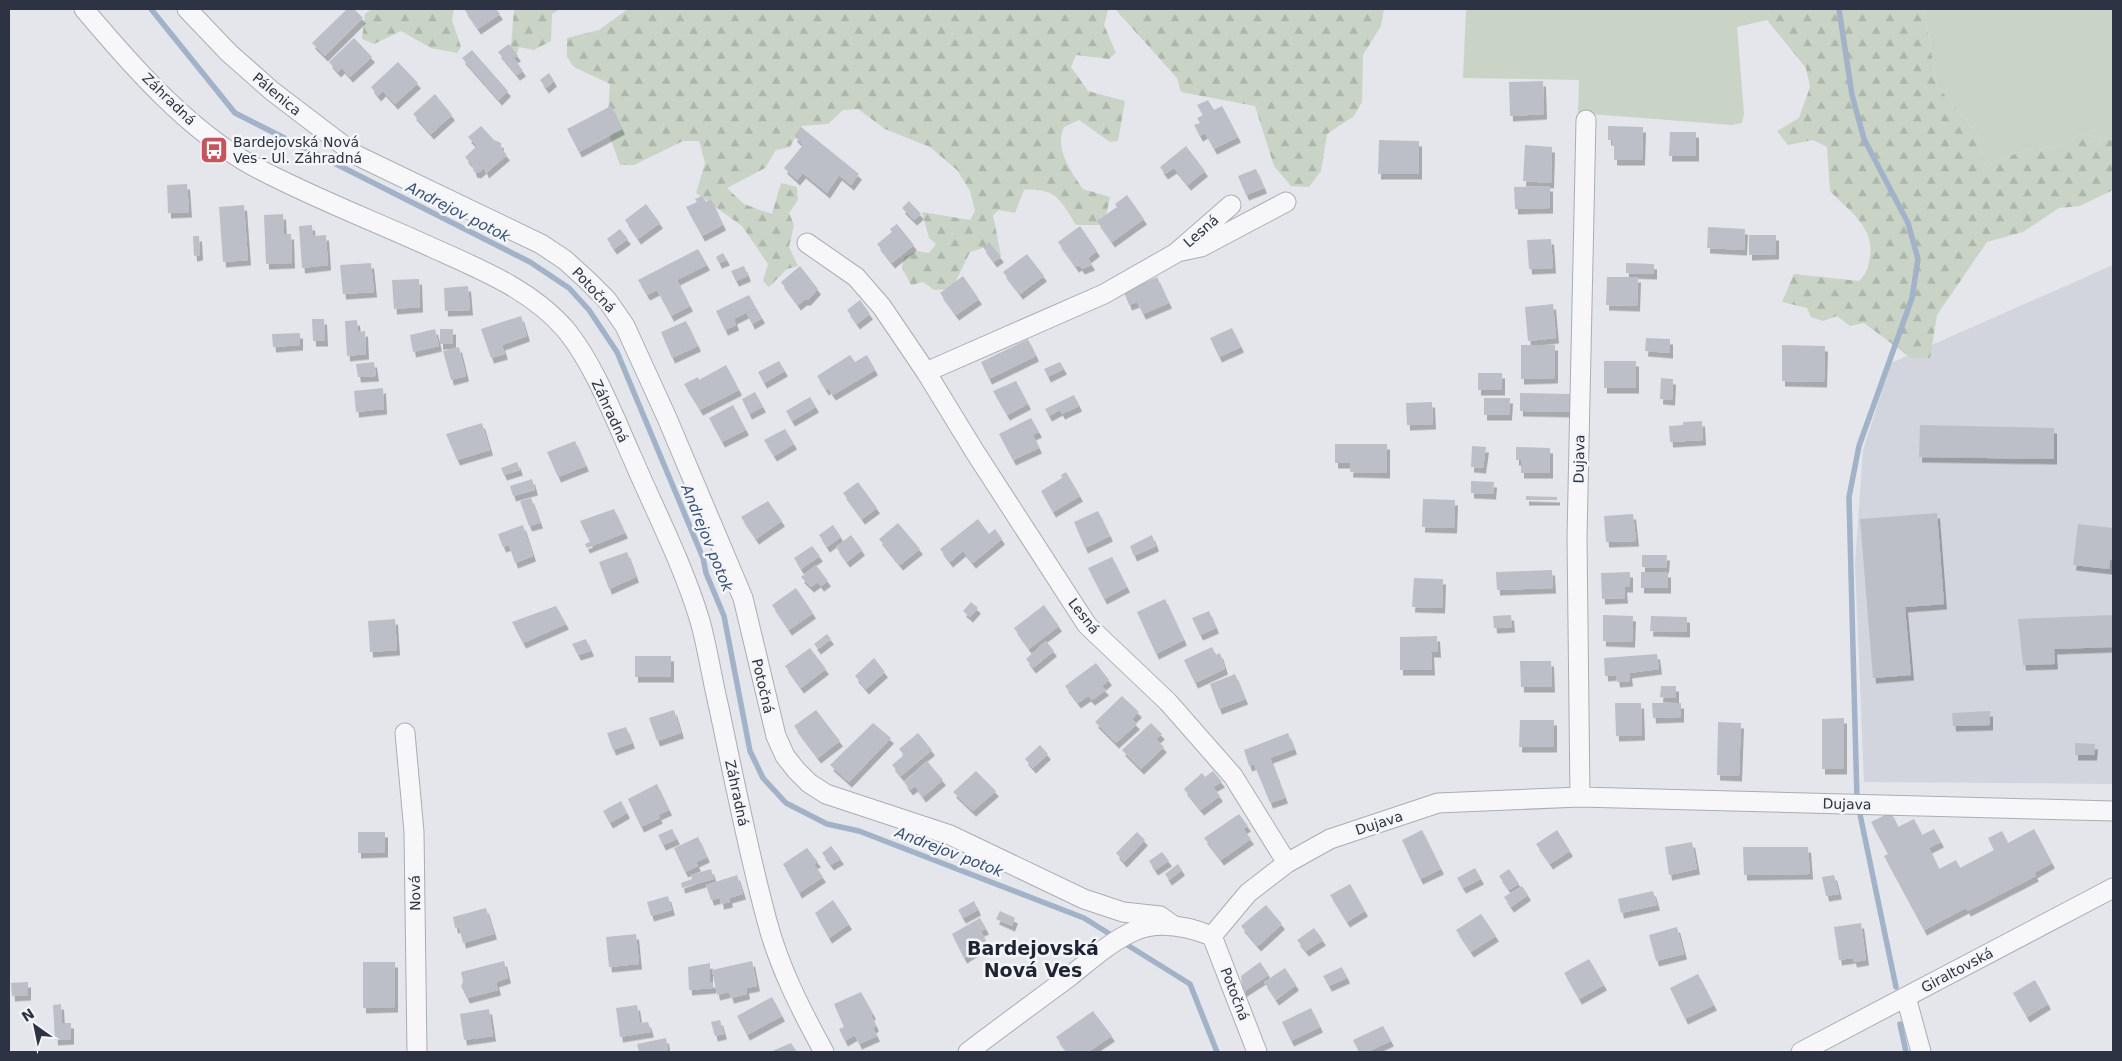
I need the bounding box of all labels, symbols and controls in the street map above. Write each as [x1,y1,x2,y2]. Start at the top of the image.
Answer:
street label: Pálenica [250,69,304,119]
street label: Záhradná [139,70,199,128]
place label: Bardejovská Nová Ves - Ul. Záhradná [233,134,362,166]
bus stop icon: Bardejovská Nová Ves - Ul. Záhradná [199,135,229,165]
water label: Andrejov potok [402,178,514,247]
street label: Lesná [1180,212,1222,250]
street label: Potočná [569,264,619,316]
street label: Záhradná [588,377,632,445]
street label: Dujava [1571,434,1587,484]
water label: Andrejov potok [677,481,737,595]
street label: Lesná [1065,595,1103,637]
street label: Potočná [749,657,777,715]
street label: Záhradná [722,758,752,828]
street label: Dujava [1822,796,1872,812]
street label: Dujava [1353,808,1405,838]
water label: Andrejov potok [892,823,1007,881]
street label: Nová [407,875,423,911]
district label: Bardejovská Nová Ves [967,937,1099,981]
street label: Giraltovská [1918,944,1996,996]
street label: Potočná [1218,965,1252,1023]
north arrow [10,1001,60,1051]
text: N [19,1005,37,1025]

